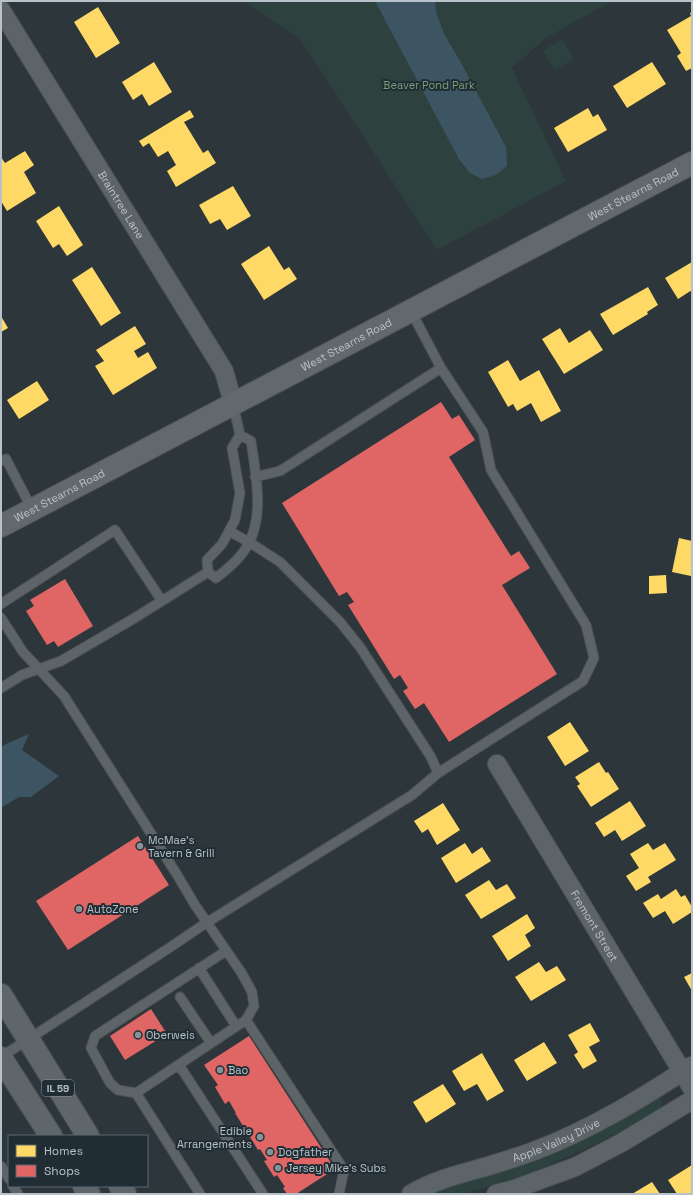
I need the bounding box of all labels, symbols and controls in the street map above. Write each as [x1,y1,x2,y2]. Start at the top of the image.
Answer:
park label: Beaver Pond Park [383,78,475,92]
street label: West Stearns Road [585,164,681,224]
street label: Braintree Lane [95,168,148,241]
street label: West Stearns Road [298,315,394,374]
street label: West Stearns Road [12,466,107,525]
place label: McMae's Tavern & Grill [148,833,214,860]
marker: McMae's Tavern & Grill [135,841,145,851]
street label: Fremont Street [568,888,621,964]
place label: AutoZone [87,902,139,916]
marker: AutoZone [74,904,84,914]
place label: Oberweis [146,1028,195,1042]
marker: Oberweis [133,1030,143,1040]
place label: Bao [228,1063,248,1077]
marker: Bao [215,1065,225,1075]
road number: IL 59 [42,1080,74,1096]
street label: Apple Valley Drive [511,1115,602,1165]
place label: Edible Arrangements [177,1124,252,1151]
marker: Edible Arrangements [255,1132,265,1142]
legend [8,1135,148,1187]
text: Homes [44,1143,83,1159]
place label: Dogfather [278,1145,332,1159]
marker: Dogfather [265,1147,275,1157]
place label: Jersey Mike's Subs [286,1161,387,1175]
text: Shops [44,1163,80,1179]
marker: Jersey Mike's Subs [273,1163,283,1173]

